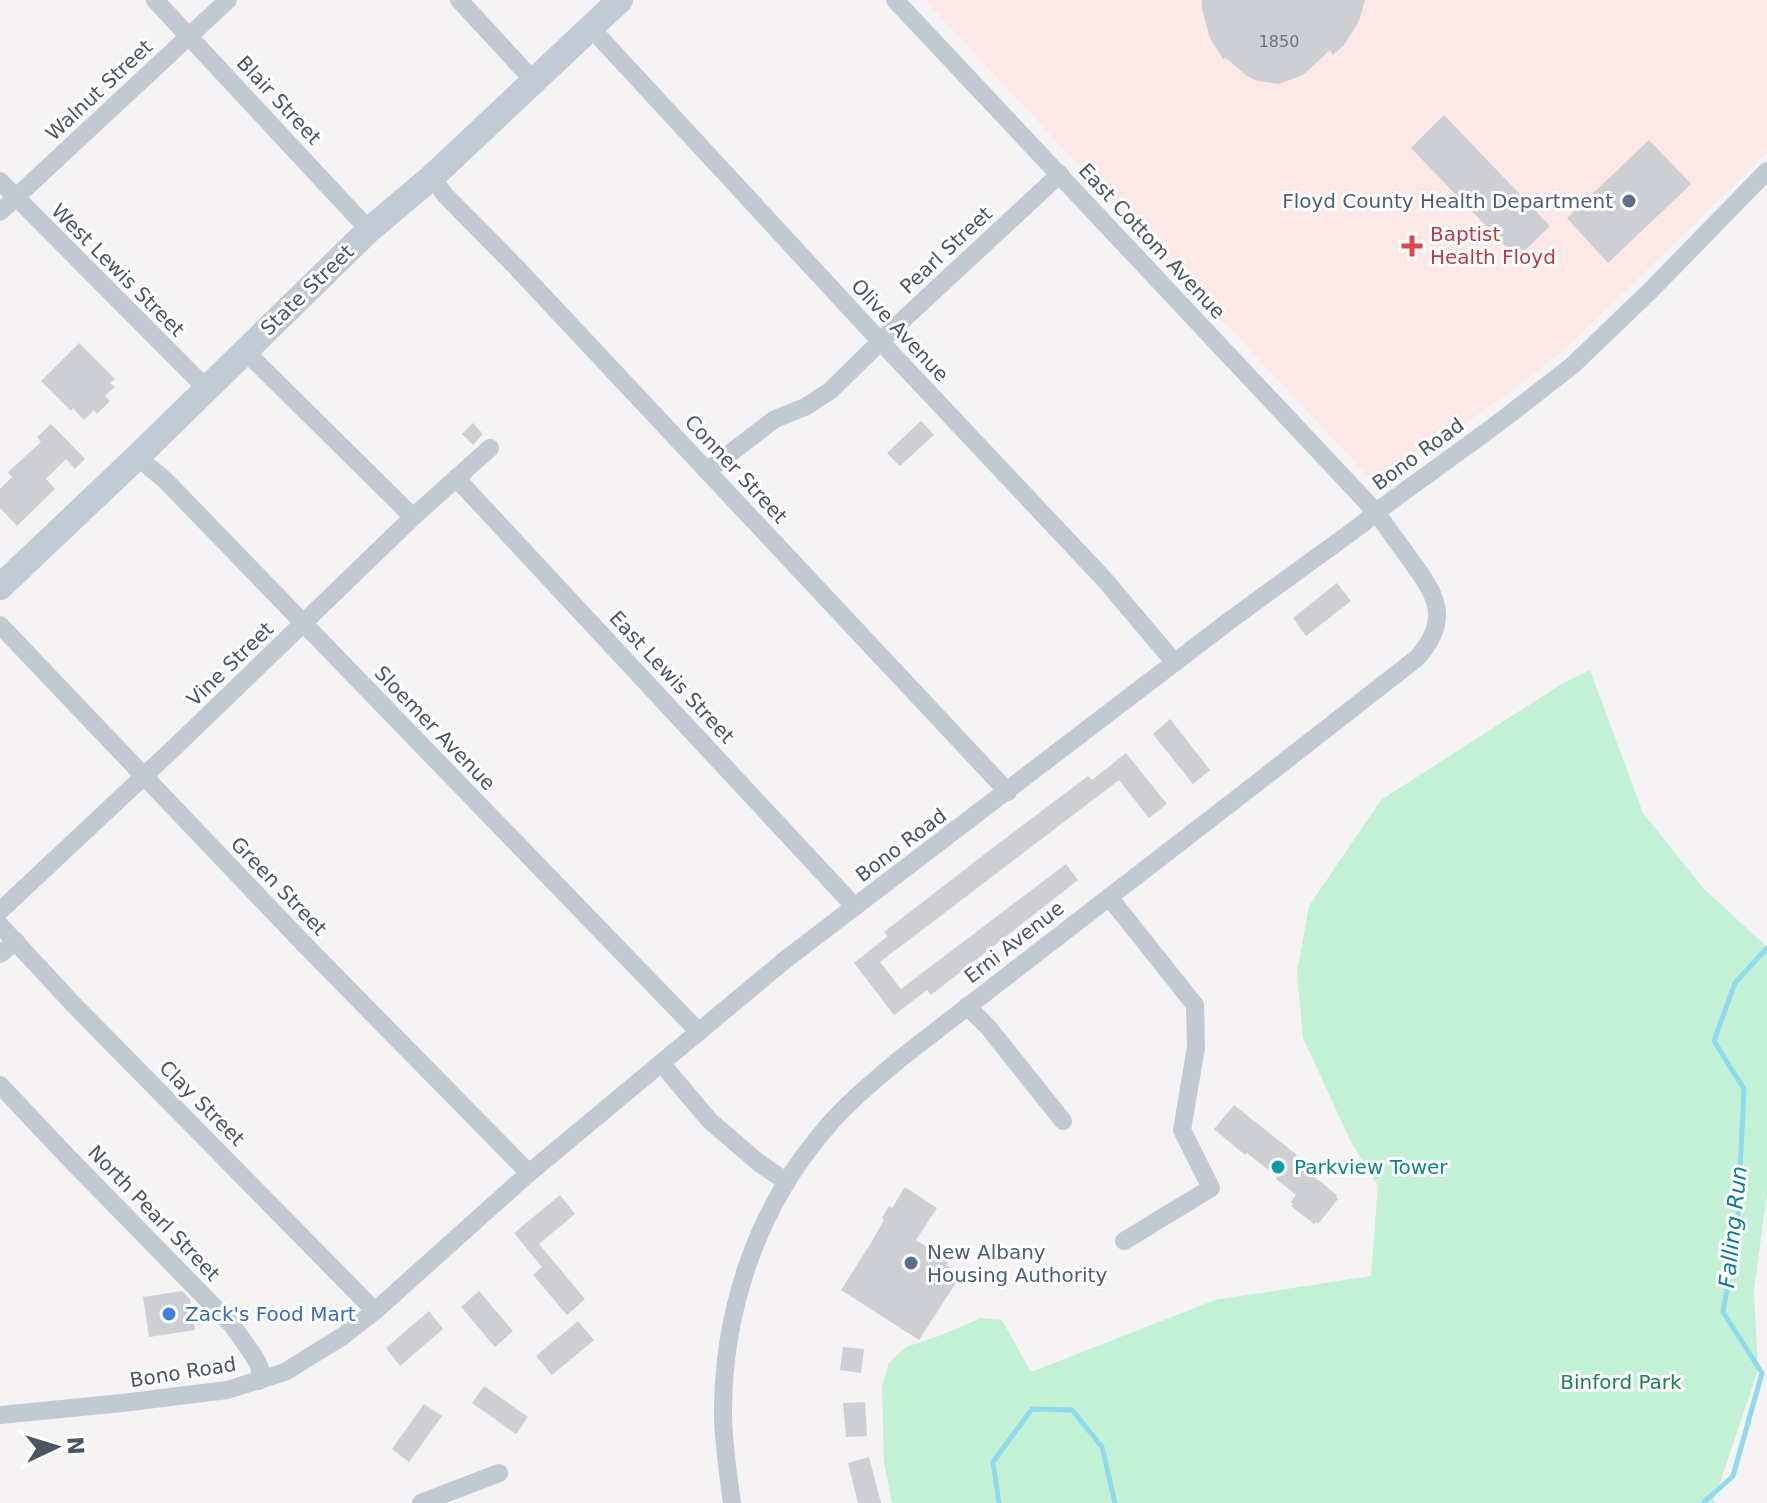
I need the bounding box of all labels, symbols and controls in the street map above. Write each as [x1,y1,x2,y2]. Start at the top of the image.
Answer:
house number: 1850 [1259,32,1299,51]
street label: Walnut Street [41,35,157,145]
street label: Blair Street [232,51,326,149]
street label: East Cottom Avenue [1074,158,1230,324]
place label: Floyd County Health Department [1282,189,1613,213]
marker: Floyd County Health Department [1620,192,1638,210]
street label: West Lewis Street [47,199,190,342]
street label: Pearl Street [895,201,997,299]
place label: Baptist Health Floyd [1430,222,1556,269]
marker: Baptist Health Floyd [1401,235,1423,257]
street label: State Street [255,240,359,340]
street label: Olive Avenue [846,274,954,386]
street label: Conner Street [680,410,792,528]
street label: Bono Road [1367,413,1469,495]
street label: East Lewis Street [605,606,740,748]
street label: Vine Street [182,617,278,711]
street label: Sloemer Avenue [370,661,500,795]
street label: Bono Road [851,803,951,887]
street label: Green Street [226,832,332,940]
street label: Erni Avenue [960,896,1068,988]
street label: Clay Street [154,1055,250,1151]
street label: North Pearl Street [83,1140,225,1286]
place label: Parkview Tower [1294,1155,1448,1179]
marker: Parkview Tower [1269,1158,1287,1176]
water label: Falling Run [1714,1165,1752,1289]
place label: New Albany Housing Authority [927,1240,1107,1287]
marker: New Albany Housing Authority [902,1254,920,1272]
place label: Zack's Food Mart [185,1302,356,1326]
marker: Zack's Food Mart [160,1305,178,1323]
street label: Bono Road [128,1352,238,1392]
park label: Binford Park [1560,1370,1682,1394]
north arrow [16,1407,96,1487]
text: N [62,1436,89,1456]

